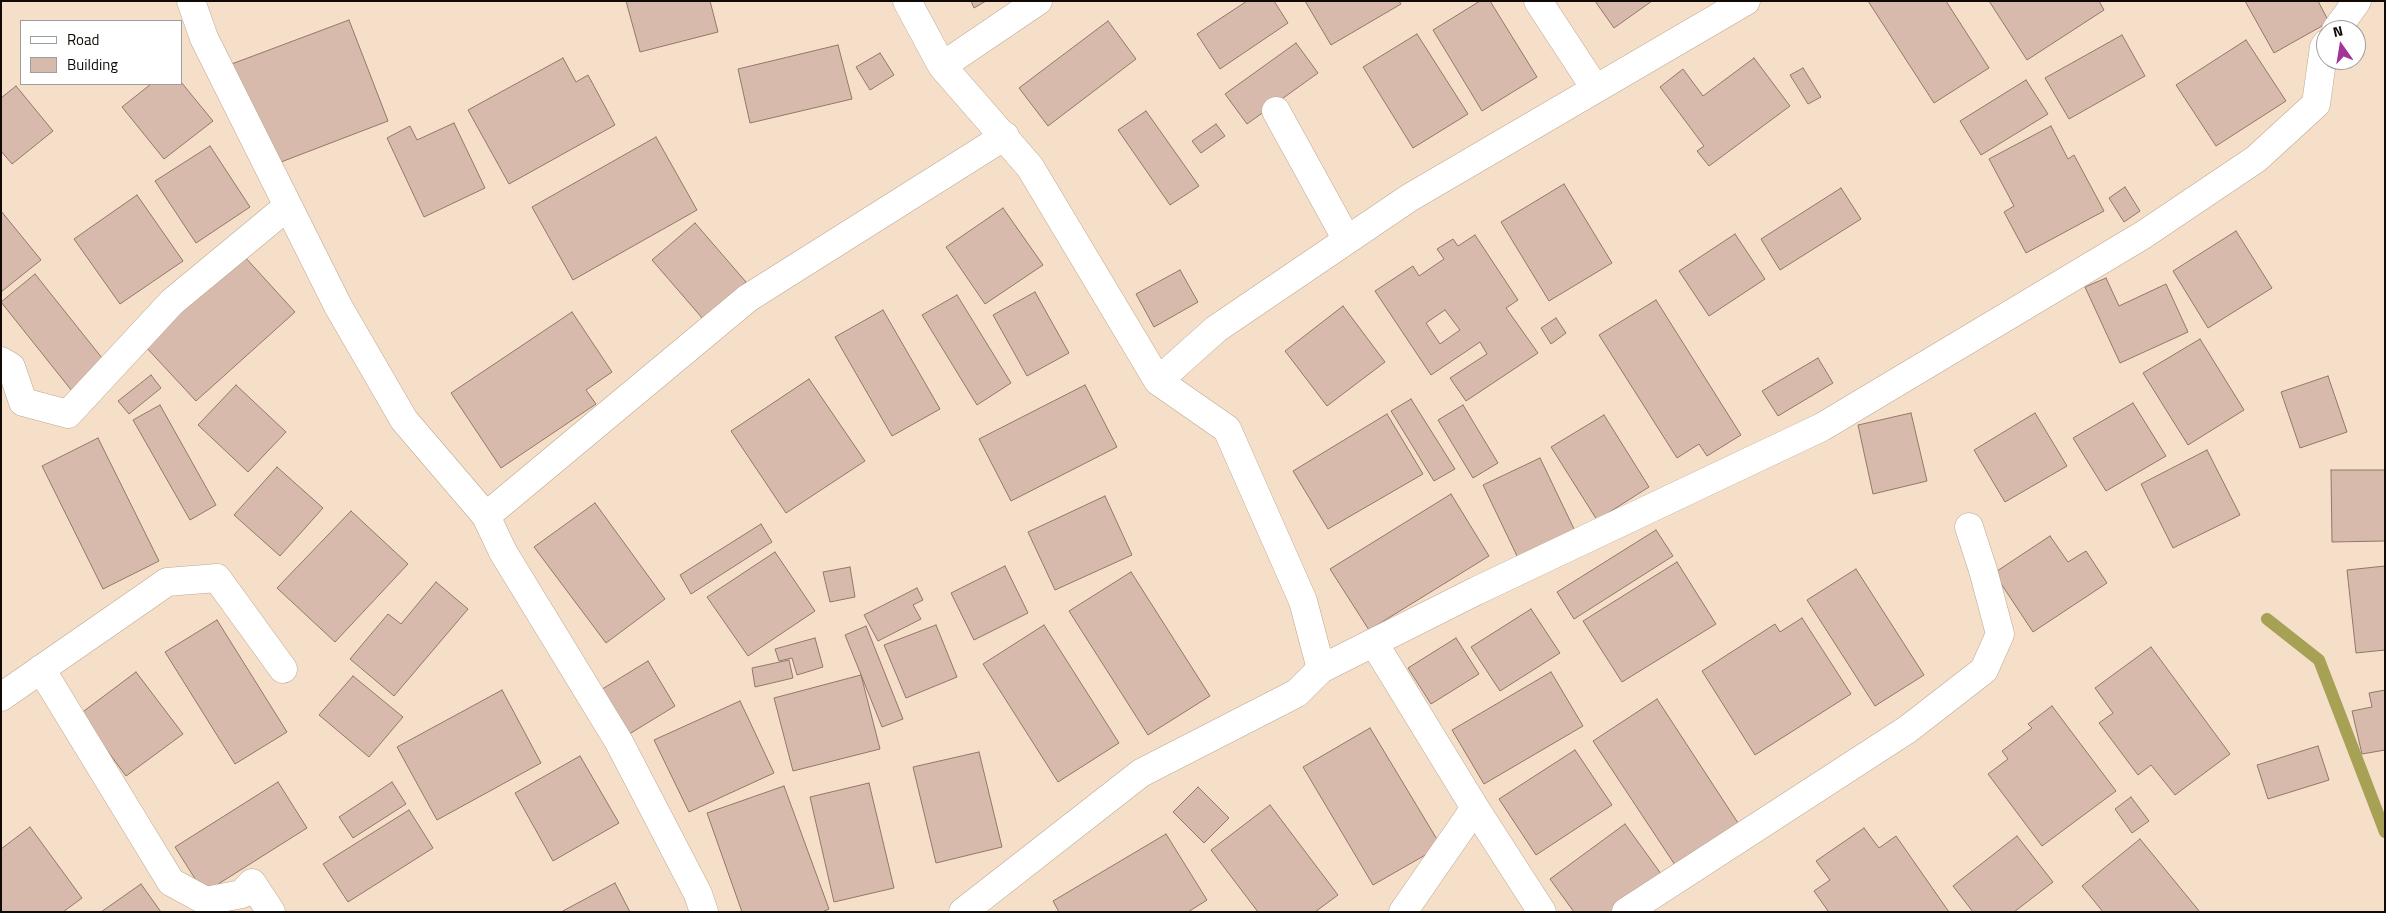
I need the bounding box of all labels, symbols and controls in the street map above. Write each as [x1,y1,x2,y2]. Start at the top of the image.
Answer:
legend [20,20,182,85]
north arrow [2316,20,2366,70]
text: N [2331,20,2345,42]
text: Road [67,28,99,51]
text: Building [67,53,118,76]

